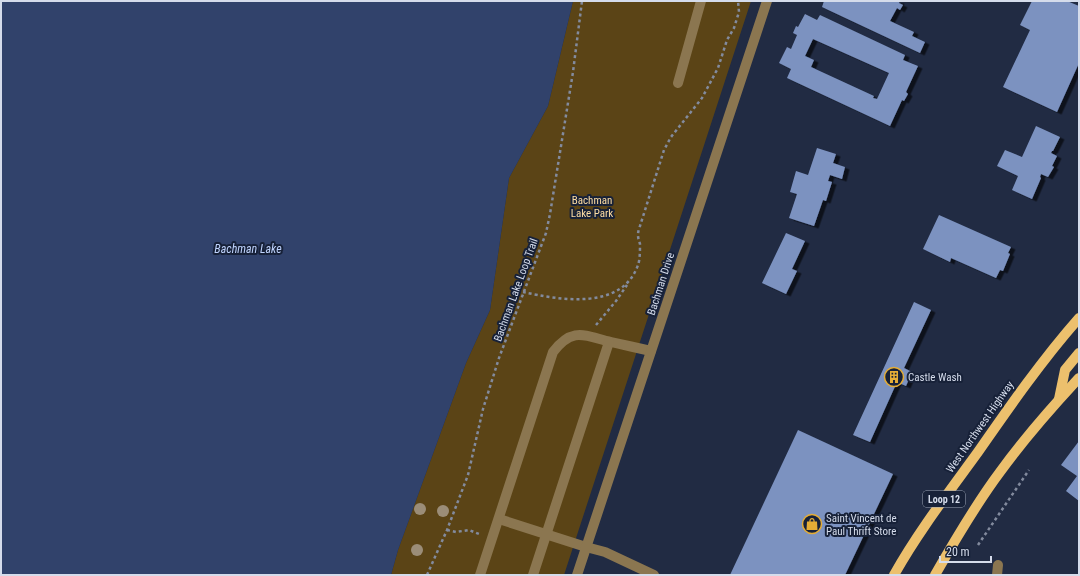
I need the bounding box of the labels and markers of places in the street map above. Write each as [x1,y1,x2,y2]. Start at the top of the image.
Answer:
building icon: Castle Wash [883,366,905,388]
place label: Castle Wash [908,371,962,384]
place label: Saint Vincent de Paul Thrift Store [826,512,897,538]
shop icon: Saint Vincent de Paul Thrift Store [801,513,823,535]

